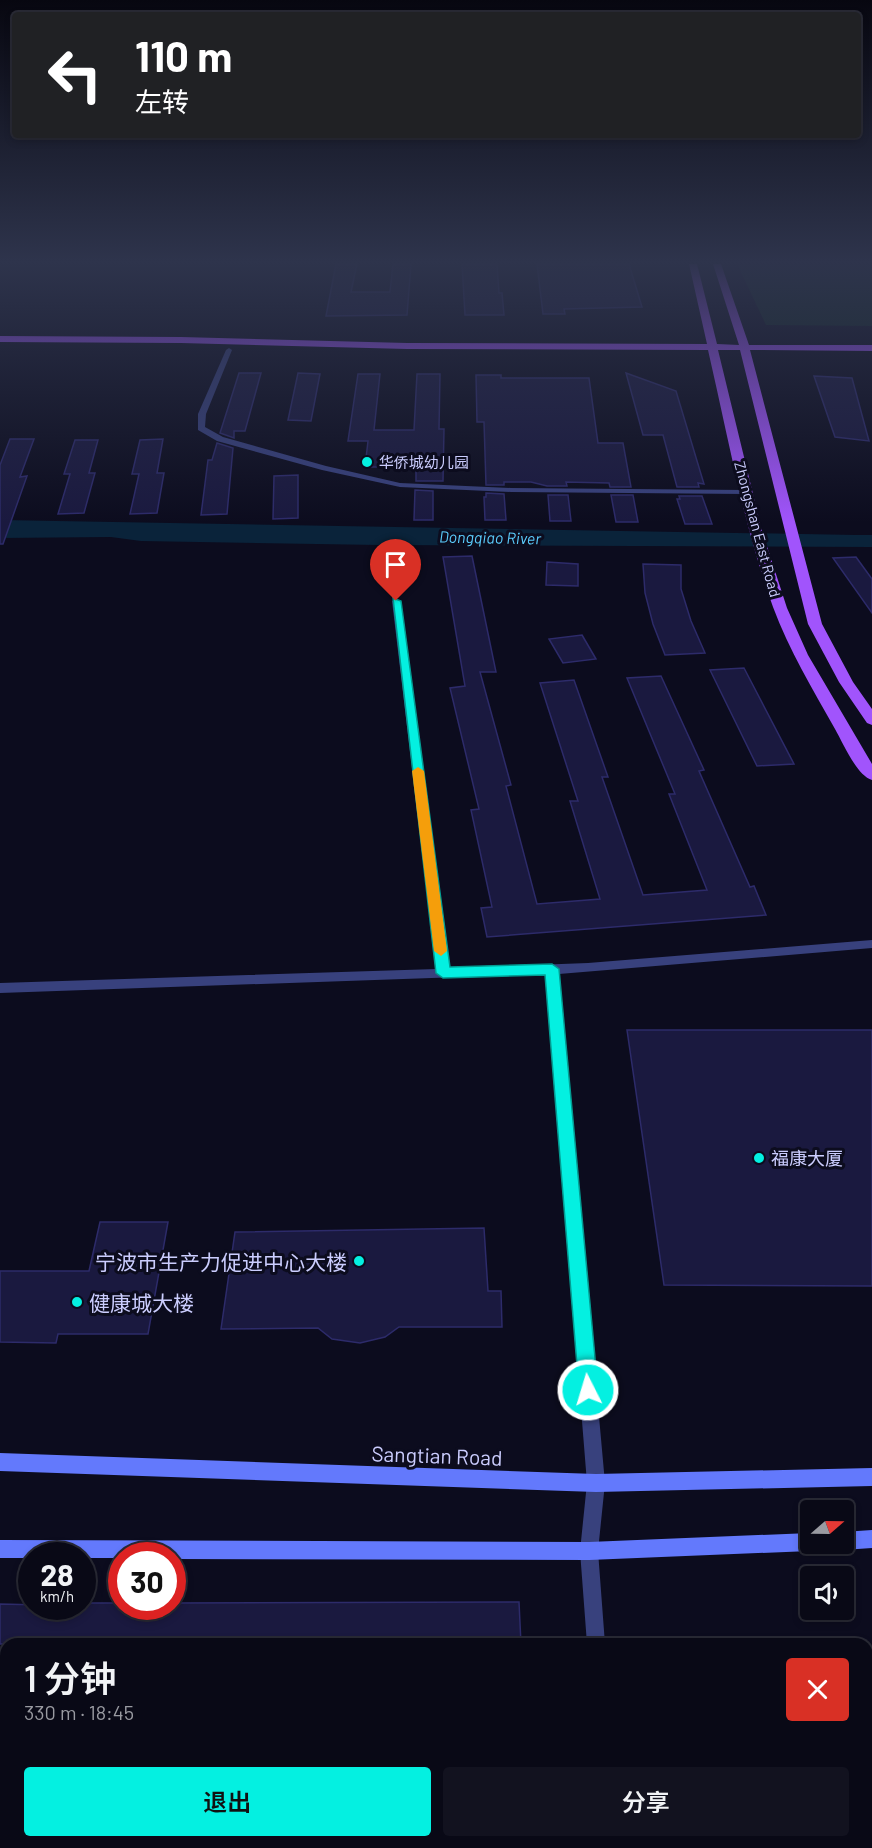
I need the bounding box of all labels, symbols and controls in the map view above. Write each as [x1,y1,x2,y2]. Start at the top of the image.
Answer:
text: 110 m [135,30,232,80]
icon: left [36,36,114,114]
text: 左转 [135,85,189,117]
place label: 华侨城幼儿园 [379,453,469,471]
marker: 华侨城幼儿园 [360,455,374,469]
street label: Zhongshan East Road [731,459,785,599]
water label: Dongqiao River [439,527,542,547]
pin [370,539,421,601]
icon: arrive [379,548,412,581]
place label: 福康大厦 [771,1147,843,1169]
marker: 福康大厦 [752,1151,766,1165]
place label: 宁波市生产力促进中心大楼 [95,1249,347,1274]
marker: 宁波市生产力促进中心大楼 [352,1254,366,1268]
place label: 健康城大楼 [89,1290,194,1315]
marker: 健康城大楼 [70,1295,84,1309]
position arrow [556,1358,620,1422]
street label: Sangtian Road [371,1440,503,1470]
north arrow [800,1500,854,1554]
map controls [800,1500,854,1620]
speed limit sign: 30 [108,1542,186,1620]
text: 28 [40,1556,74,1592]
button: sound [800,1566,854,1620]
text: km/h [40,1587,74,1605]
text: 1 分钟 [24,1656,116,1699]
button: close [786,1658,849,1721]
text: 330 m · 18:45 [24,1700,134,1724]
button: 退出 [24,1767,431,1836]
button: 分享 [443,1767,849,1836]

